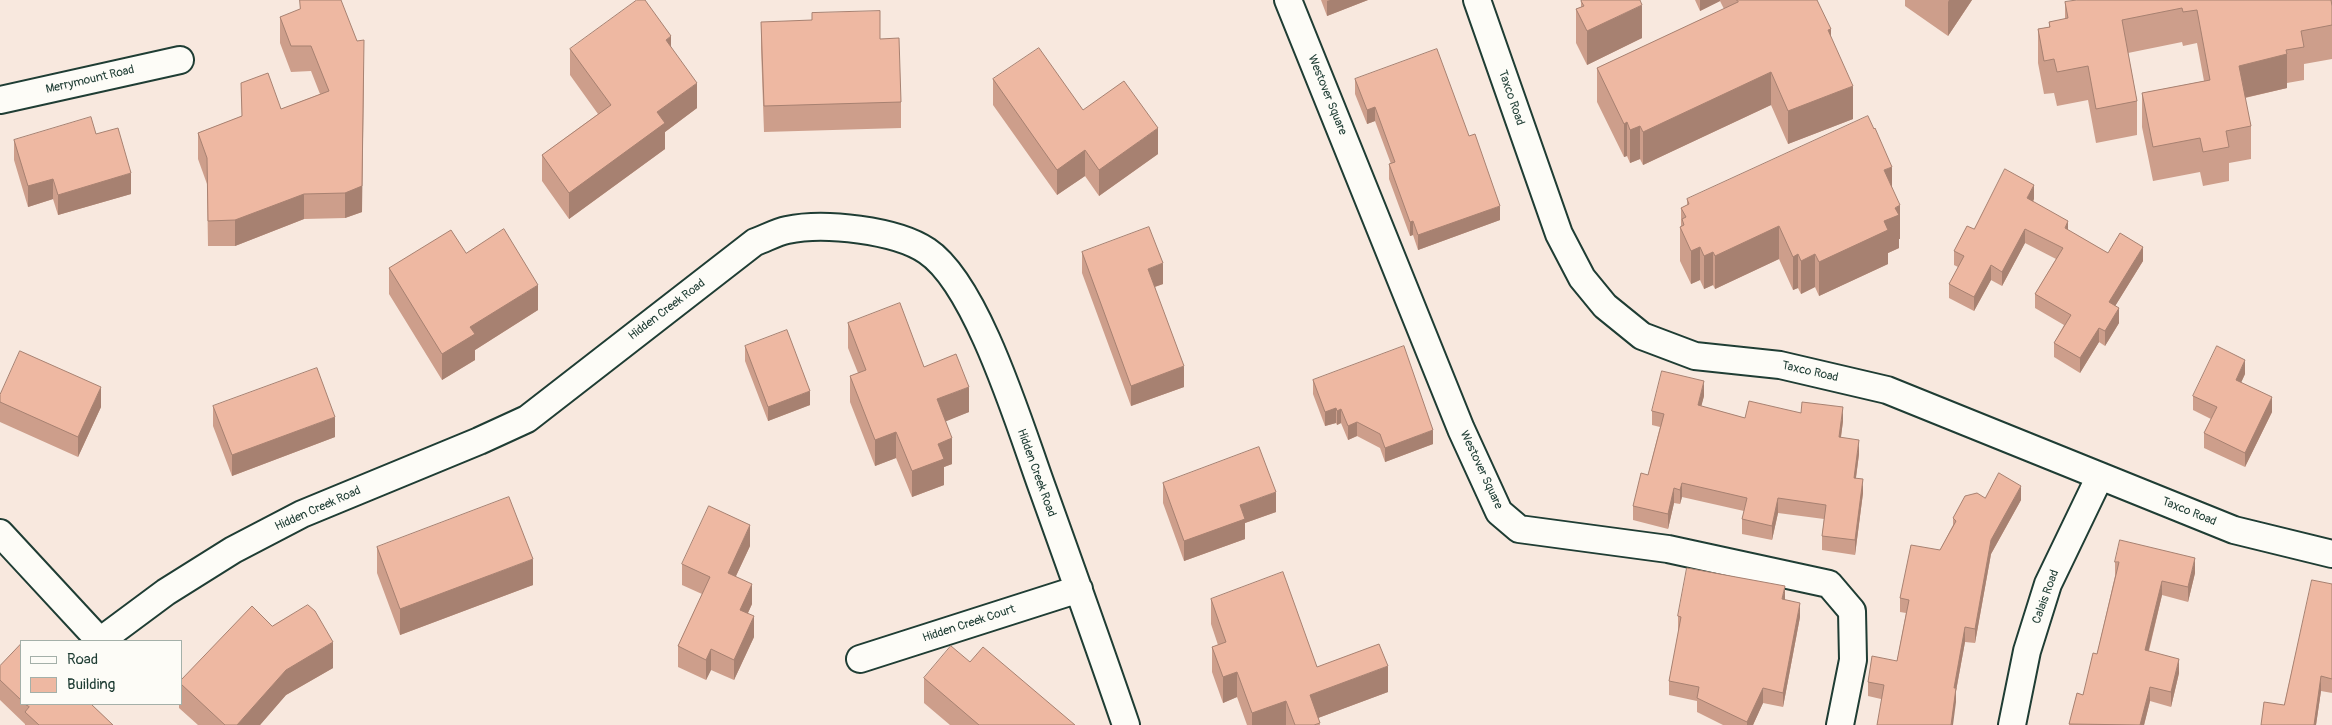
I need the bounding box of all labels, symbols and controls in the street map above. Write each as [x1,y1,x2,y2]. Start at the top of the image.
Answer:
street label: Westover Square [1304,53,1350,137]
street label: Merrymount Road [44,63,136,97]
street label: Taxco Road [1495,68,1527,128]
street label: Hidden Creek Road [626,276,708,344]
street label: Taxco Road [1780,359,1840,385]
street label: Hidden Creek Road [1013,427,1059,519]
street label: Westover Square [1456,428,1506,512]
street label: Hidden Creek Road [273,484,363,534]
street label: Taxco Road [2160,495,2218,529]
street label: Calais Road [2030,568,2062,626]
street label: Hidden Creek Court [921,602,1017,646]
legend [20,640,182,705]
text: Road [67,650,98,669]
text: Building [67,675,115,694]

